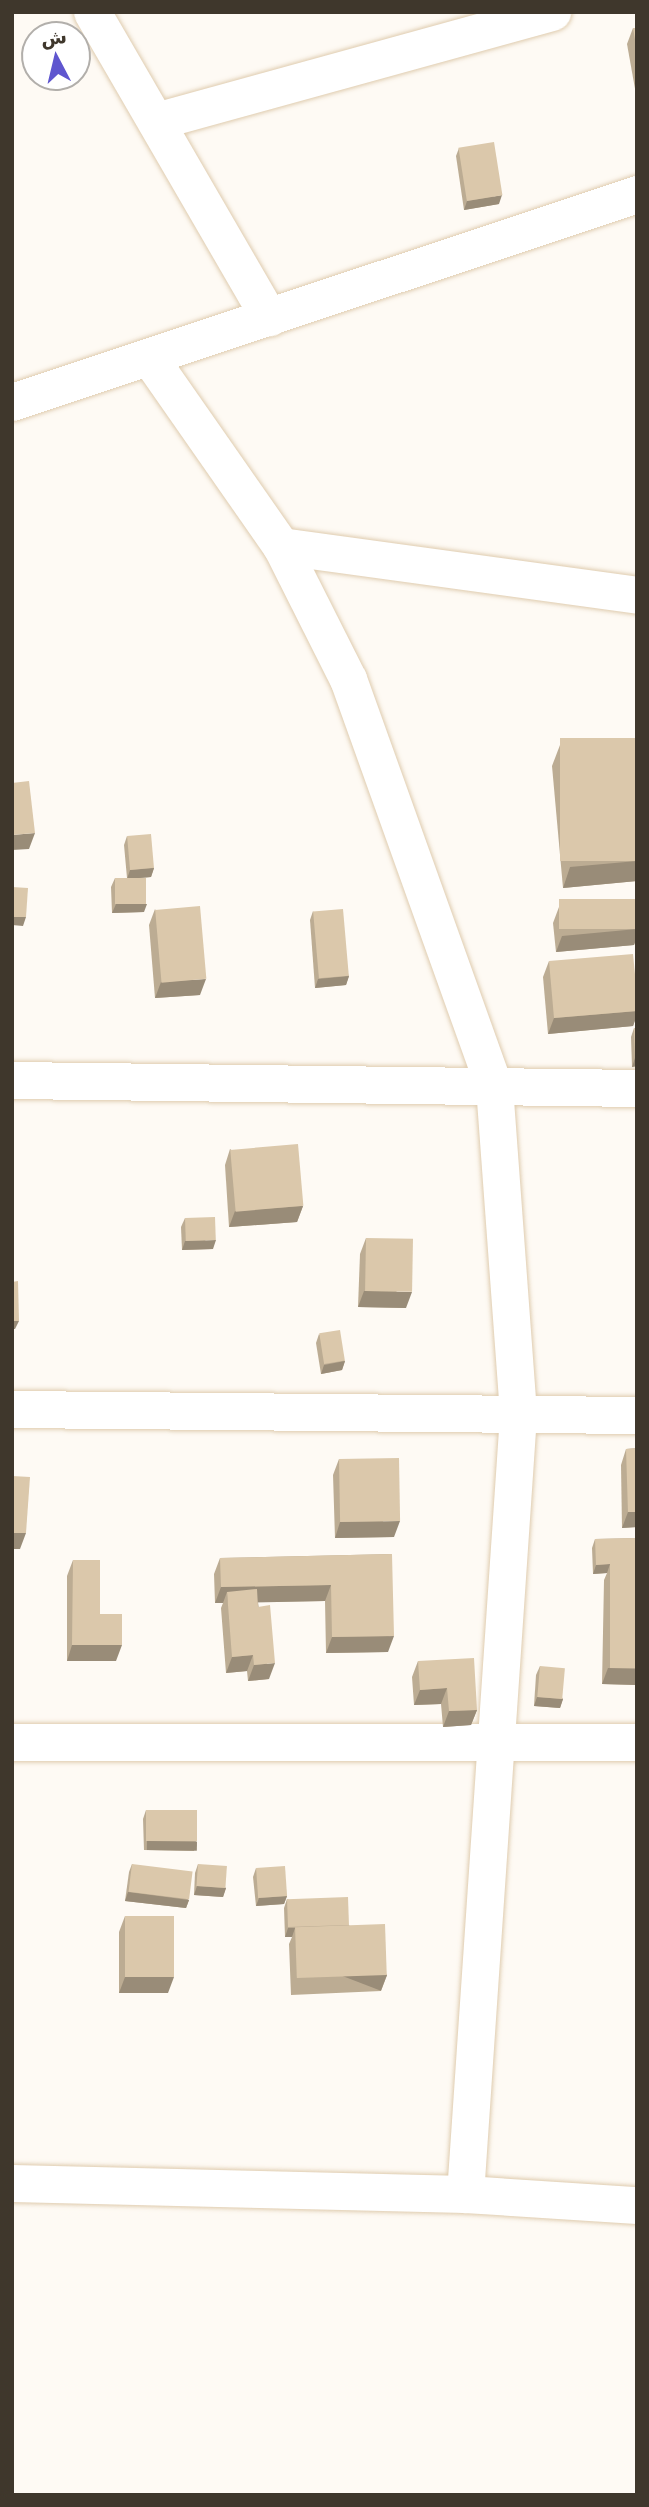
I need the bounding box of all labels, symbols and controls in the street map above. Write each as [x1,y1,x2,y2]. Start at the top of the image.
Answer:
north arrow [21,21,91,91]
text: ش [39,25,68,50]

